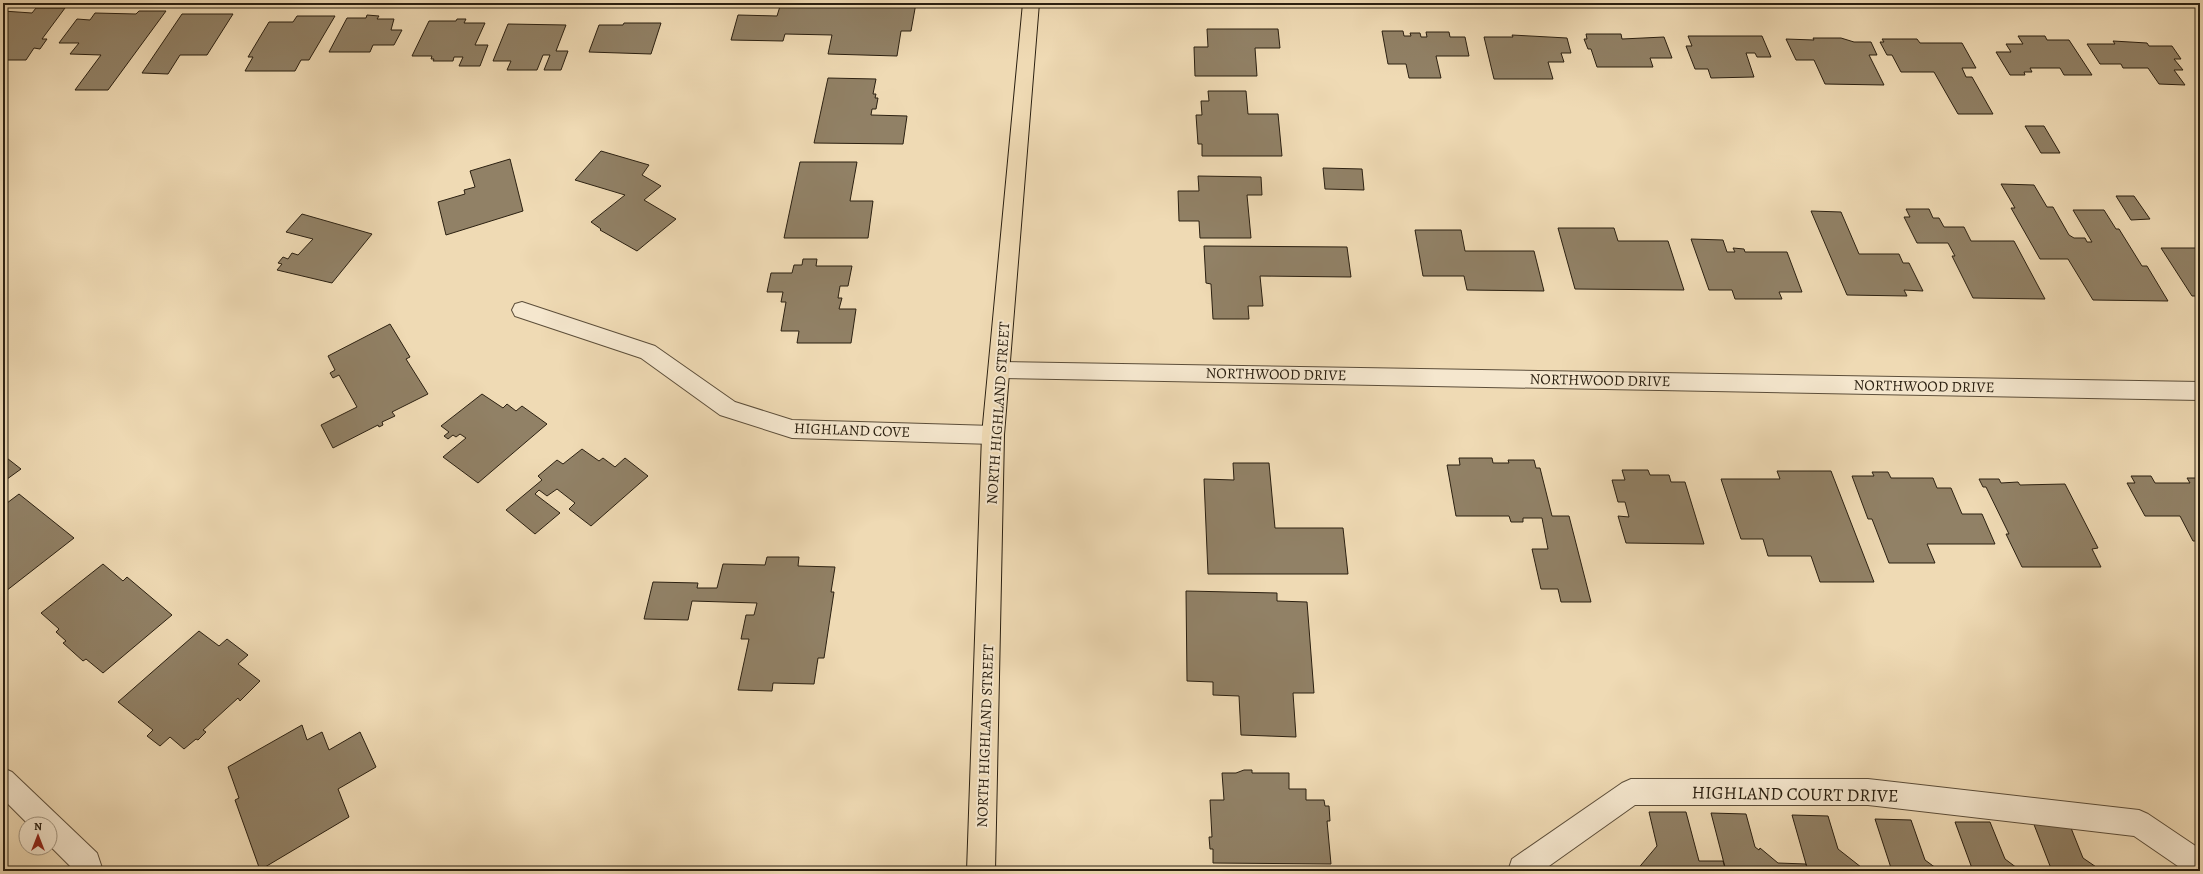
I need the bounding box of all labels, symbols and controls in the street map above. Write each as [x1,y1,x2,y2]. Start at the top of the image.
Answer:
street label: NORTH HIGHLAND STREET [982,320,1014,505]
street label: NORTHWOOD DRIVE [1205,363,1347,385]
street label: NORTHWOOD DRIVE [1529,369,1671,391]
street label: NORTHWOOD DRIVE [1853,375,1995,397]
street label: HIGHLAND COVE [794,418,910,442]
street label: NORTH HIGHLAND STREET [972,643,998,828]
street label: HIGHLAND COURT DRIVE [1691,780,1899,808]
north arrow [18,816,58,856]
text: N [34,819,42,834]

